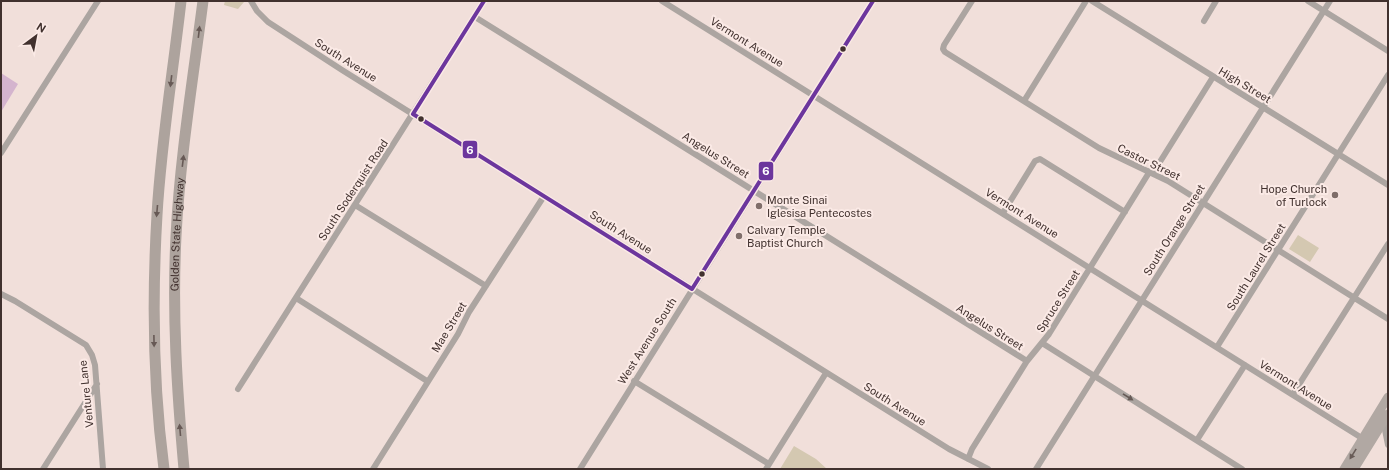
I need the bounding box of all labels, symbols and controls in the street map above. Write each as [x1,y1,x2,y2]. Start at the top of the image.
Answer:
street label: Vermont Avenue [708,15,786,69]
north arrow [16,16,56,56]
text: N [34,20,48,35]
one-way arrow [196,26,202,38]
street label: South Avenue [313,36,379,84]
unlabelled marker [838,44,848,54]
street label: High Street [1217,65,1273,105]
one-way arrow [168,75,175,87]
unlabelled marker [416,114,426,124]
street label: Angelus Street [680,130,752,180]
street label: South Soderquist Road [316,137,390,243]
line badge: 6 [462,140,478,159]
street label: Castor Street [1116,142,1182,182]
text: 6 [466,144,474,156]
one-way arrow [179,155,186,167]
line badge: 6 [758,161,774,181]
text: 6 [762,165,770,177]
street label: Golden State Highway [169,177,186,291]
street label: South Orange Street [1141,182,1207,278]
place label: Hope Church of Turlock [1260,183,1327,208]
street label: Vermont Avenue [983,186,1061,240]
marker: Hope Church of Turlock [1330,190,1340,200]
place label: Monte Sinai Iglesisa Pentecostes [767,194,872,219]
marker: Monte Sinai Iglesisa Pentecostes [754,201,764,211]
one-way arrow [154,205,161,217]
street label: South Avenue [588,208,654,256]
street label: South Laurel Street [1224,221,1288,313]
place label: Calvary Temple Baptist Church [747,224,826,249]
marker: Calvary Temple Baptist Church [734,231,744,241]
street label: Spruce Street [1034,267,1082,335]
unlabelled marker [697,269,707,279]
street label: West Avenue South [616,296,678,386]
street label: Mae Street [429,300,469,354]
street label: Angelus Street [954,302,1026,352]
one-way arrow [151,335,158,347]
street label: Vermont Avenue [1257,358,1335,412]
street label: Venture Lane [76,360,96,428]
street label: South Avenue [862,380,928,428]
one-way arrow [1123,393,1133,401]
one-way arrow [177,424,184,436]
one-way arrow [1349,449,1357,459]

